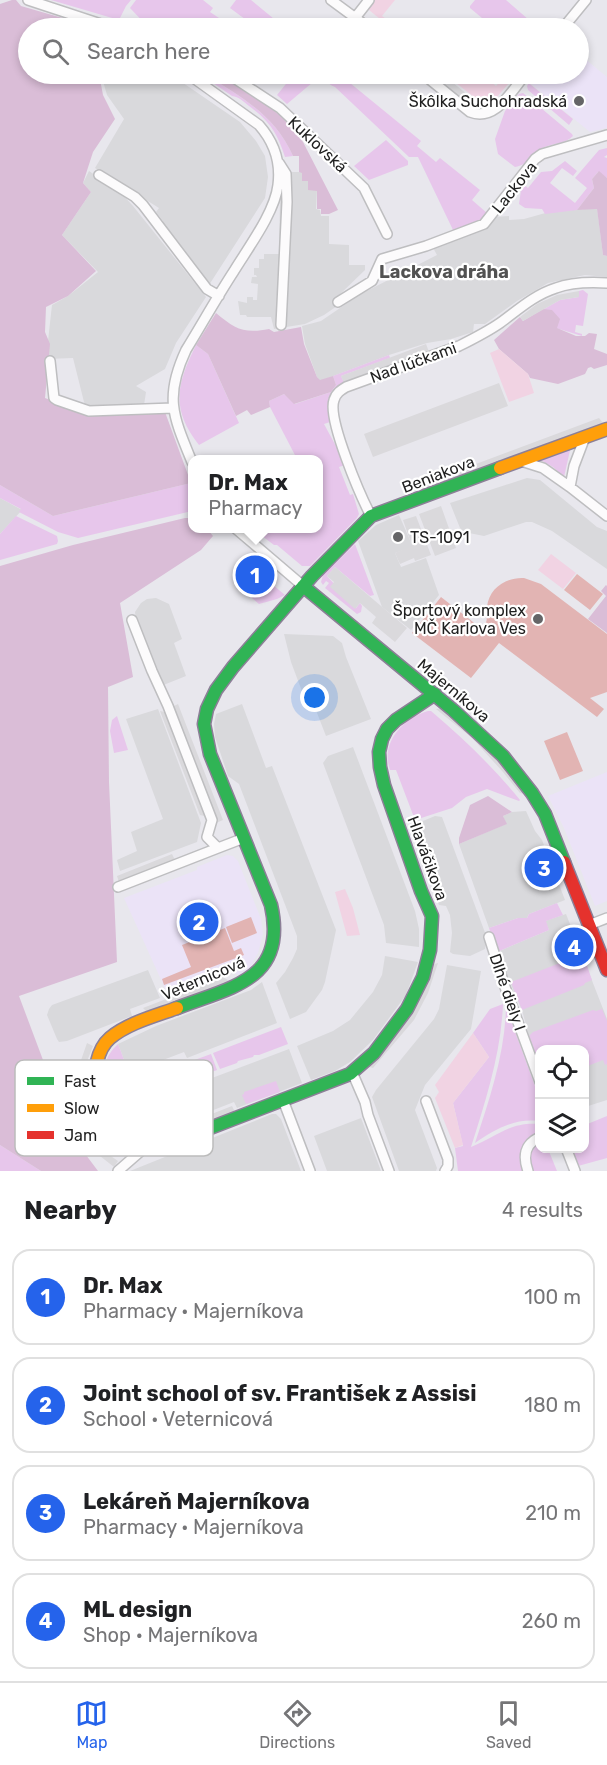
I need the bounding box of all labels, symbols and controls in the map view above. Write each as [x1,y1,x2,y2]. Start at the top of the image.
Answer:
search box [18,18,589,84]
icon: search [39,35,72,68]
text: Search here [87,38,210,65]
place label: Škôlka Suchohradská [409,91,567,111]
marker: Škôlka Suchohradská [572,94,586,108]
street label: Kuklovská [284,112,351,176]
street label: Lackova [488,158,541,217]
district label: Lackova dráha [379,261,509,283]
street label: Nad lúčkami [367,338,459,387]
street label: Beniakova [399,452,477,497]
popup [188,455,323,533]
text: Dr. Max [208,469,288,496]
text: Pharmacy [208,496,303,520]
place label: TS-1091 [410,528,470,547]
marker: TS-1091 [391,530,405,544]
pin: 1 [236,552,274,598]
place label: Športový komplex MČ Karlova Ves [393,600,526,638]
marker: Športový komplex MČ Karlova Ves [531,612,545,626]
street label: Majerníkova [414,655,494,726]
your location [300,683,329,712]
street label: Hlaváčikova [404,813,452,903]
pin: 3 [524,846,564,890]
pin: 2 [180,900,218,944]
pin: 4 [554,924,594,970]
street label: Dlhé diely I [485,951,530,1033]
street label: Veternicová [159,952,248,1004]
map controls [535,1045,589,1153]
button: locate [535,1045,589,1099]
legend [15,1060,213,1156]
text: Fast [64,1072,96,1091]
text: Slow [64,1099,100,1118]
button: layers [535,1099,589,1153]
text: Jam [64,1126,97,1145]
text: Nearby [24,1195,117,1226]
text: 4 results [502,1198,583,1222]
text: Dr. Max [83,1272,163,1299]
text: 1 [41,1285,50,1309]
text: 100 m [524,1285,581,1309]
text: Pharmacy · Majerníkova [83,1299,304,1323]
text: Joint school of sv. František z Assisi [83,1380,476,1407]
text: 2 [39,1393,52,1417]
text: 180 m [524,1393,581,1417]
text: School · Veternicová [83,1407,273,1431]
text: Lekáreň Majerníkova [83,1488,310,1515]
text: 3 [39,1501,52,1525]
text: 210 m [525,1501,581,1525]
text: Pharmacy · Majerníkova [83,1515,304,1539]
text: ML design [83,1596,192,1623]
text: 4 [39,1609,52,1633]
text: 260 m [522,1609,581,1633]
text: Shop · Majerníkova [83,1623,258,1647]
tab: Map [75,1697,108,1752]
tab: Directions [259,1697,335,1752]
tab: Saved [486,1697,532,1752]

